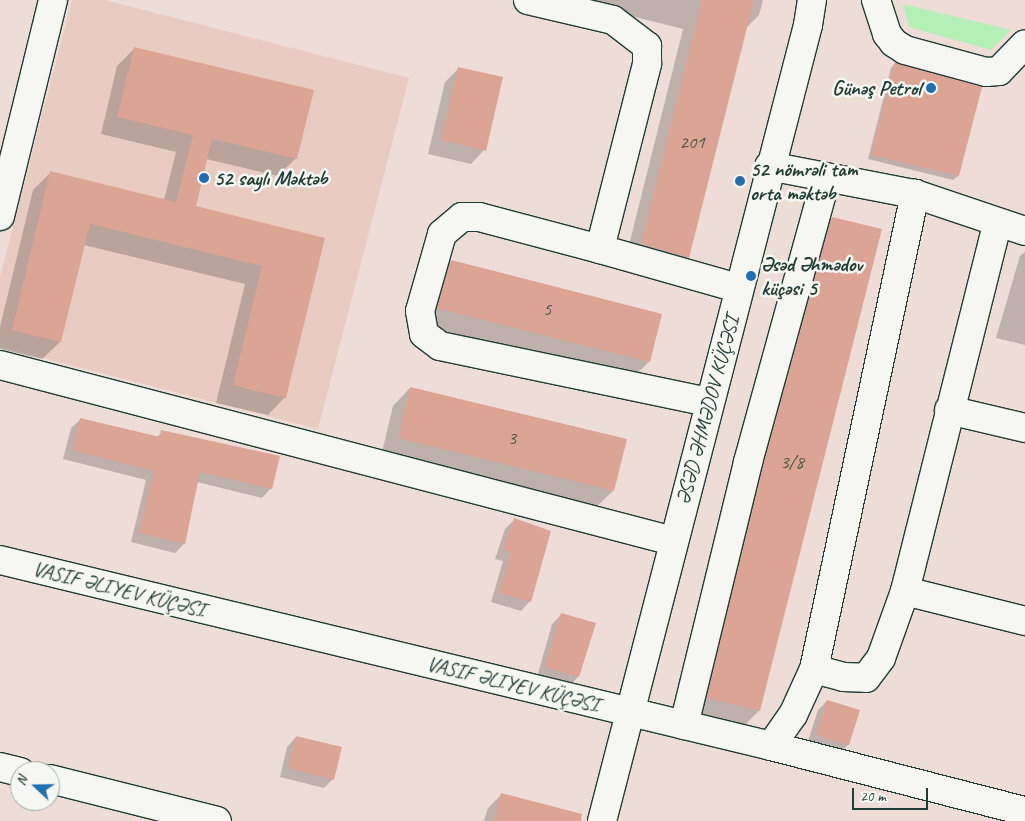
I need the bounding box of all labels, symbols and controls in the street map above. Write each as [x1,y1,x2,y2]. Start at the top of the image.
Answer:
place label: Günəş Petrol [832,75,921,101]
marker: Günəş Petrol [925,82,937,94]
house number: 201 [679,132,705,154]
place label: 52 nömrəli tam orta məktəb [750,156,859,206]
place label: 52 saylı Məktəb [214,165,327,191]
marker: 52 saylı Məktəb [198,172,210,184]
marker: 52 nömrəli tam orta məktəb [734,175,746,187]
place label: Əsəd Əhmədov küçəsi 5 [761,251,862,301]
marker: Əsəd Əhmədov küçəsi 5 [745,270,757,282]
house number: 5 [543,299,551,321]
street label: ƏSƏD ƏHMƏDOV KÜÇƏSI [670,313,744,507]
house number: 3 [508,428,516,450]
house number: 3/8 [780,452,804,474]
street label: VASIF ƏLIYEV KÜÇƏSI [30,555,208,623]
street label: VASIF ƏLIYEV KÜÇƏSI [424,650,602,718]
north arrow [10,761,60,811]
text: N [12,774,31,788]
scale bar [855,778,931,810]
text: 20 m [860,787,886,806]

